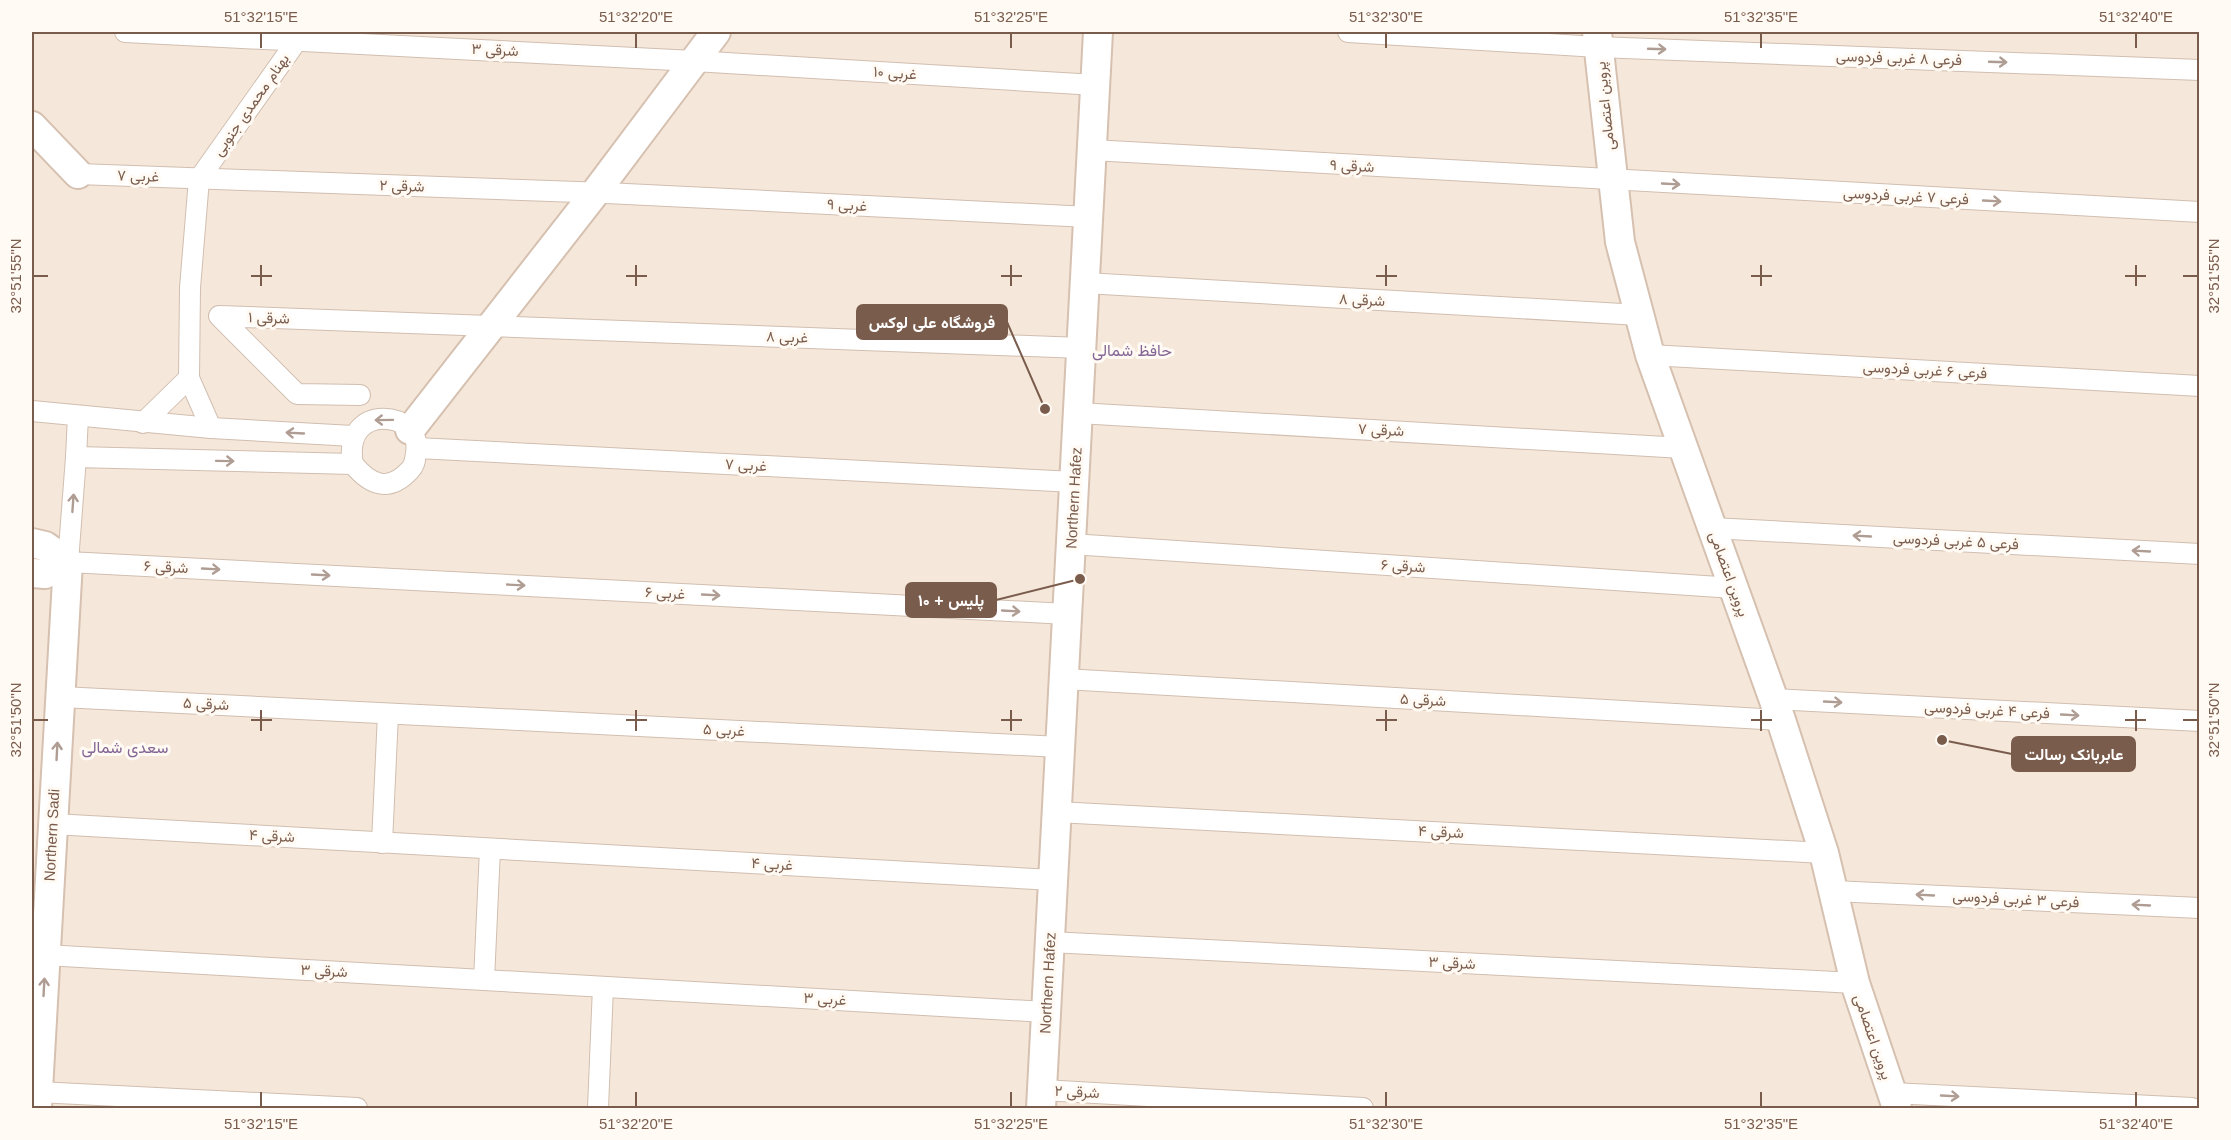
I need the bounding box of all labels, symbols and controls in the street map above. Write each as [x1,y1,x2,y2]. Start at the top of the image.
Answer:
text: 51°32'15"E [224,8,298,25]
text: 51°32'20"E [599,8,673,25]
text: 51°32'25"E [974,8,1048,25]
text: 51°32'30"E [1349,8,1423,25]
text: 51°32'35"E [1724,8,1798,25]
text: 51°32'40"E [2099,8,2173,25]
street label: ۳ شرقی [471,40,519,61]
one-way arrow [1646,43,1666,55]
street label: فرعی ۸ غربی فردوسی [1836,47,1962,70]
street label: بهنام محمدی جنوبی [209,50,294,160]
one-way arrow [1988,56,2008,68]
street label: پروین اعتصامی [1591,61,1620,151]
street label: ۱۰ غربی [873,62,918,85]
street label: شرقی ۹ [1329,156,1375,177]
street label: ۷ غربی [117,166,159,187]
street label: ۲ شرقی [379,176,425,197]
one-way arrow [1661,178,1681,189]
street label: فرعی ۷ غربی فردوسی [1843,184,1970,209]
street label: ۹ غربی [826,195,868,216]
one-way arrow [1981,195,2001,206]
text: 32°51'55"N [7,238,24,314]
text: 32°51'55"N [2205,238,2222,314]
street label: ۸ شرقی [1338,290,1386,311]
callout: فروشگاه علی لوکس [857,305,1007,339]
street label: ۱ شرقی [248,308,290,329]
text: فروشگاه علی لوکس [869,314,995,333]
street label: ۸ غربی [766,327,808,348]
district label: حافظ شمالی [1092,342,1172,361]
street label: فرعی ۶ غربی فردوسی [1862,358,1988,383]
one-way arrow [375,414,395,426]
street label: ۷ شرقی [1357,420,1405,441]
one-way arrow [286,427,306,438]
street label: Northern Hafez [1062,447,1085,549]
one-way arrow [215,455,235,467]
street label: ۷ غربی [725,455,768,476]
one-way arrow [68,494,79,514]
street label: پروین اعتصامی [1704,529,1753,619]
street label: فرعی ۵ غربی فردوسی [1893,529,2020,554]
one-way arrow [1853,531,1873,542]
one-way arrow [2132,545,2152,556]
street label: ۶ شرقی [1380,555,1426,578]
street label: ۶ شرقی [143,557,189,578]
one-way arrow [200,564,220,575]
one-way arrow [311,570,331,581]
one-way arrow [506,580,526,591]
street label: ۶ غربی [644,583,686,604]
callout: پلیس + ۱۰ [906,583,996,617]
one-way arrow [700,590,720,601]
text: پلیس + ۱۰ [918,592,984,612]
one-way arrow [1000,606,1020,617]
text: 32°51'50"N [7,682,24,758]
text: 32°51'50"N [2205,682,2222,758]
street label: ۵ شرقی [1399,690,1447,711]
street label: ۵ شرقی [182,694,230,715]
one-way arrow [1823,697,1843,708]
street label: فرعی ۴ غربی فردوسی [1924,698,2050,723]
one-way arrow [2059,709,2079,720]
street label: ۵ غربی [703,720,746,741]
callout: عابربانک رسالت [2012,737,2135,771]
district label: سعدی شمالی [82,739,168,758]
one-way arrow [52,741,63,761]
text: عابربانک رسالت [2025,746,2123,765]
street label: Northern Sadi [41,788,62,882]
street label: ۴ شرقی [1418,822,1465,843]
street label: ۴ شرقی [249,826,296,847]
street label: ۴ غربی [751,854,793,875]
street label: فرعی ۳ غربی فردوسی [1952,887,2080,912]
one-way arrow [1916,889,1936,900]
one-way arrow [2132,900,2152,911]
street label: Northern Hafez [1036,932,1059,1034]
street label: ۳ شرقی [1428,953,1476,974]
street label: ۳ شرقی [300,961,348,982]
one-way arrow [38,978,49,998]
street label: ۳ غربی [803,989,847,1010]
street label: پروین اعتصامی [1849,992,1896,1082]
street label: ۲ شرقی [1054,1082,1100,1103]
one-way arrow [1939,1091,1959,1102]
text: 51°32'15"E [224,1115,298,1132]
text: 51°32'20"E [599,1115,673,1132]
text: 51°32'25"E [974,1115,1048,1132]
text: 51°32'30"E [1349,1115,1423,1132]
text: 51°32'35"E [1724,1115,1798,1132]
text: 51°32'40"E [2099,1115,2173,1132]

